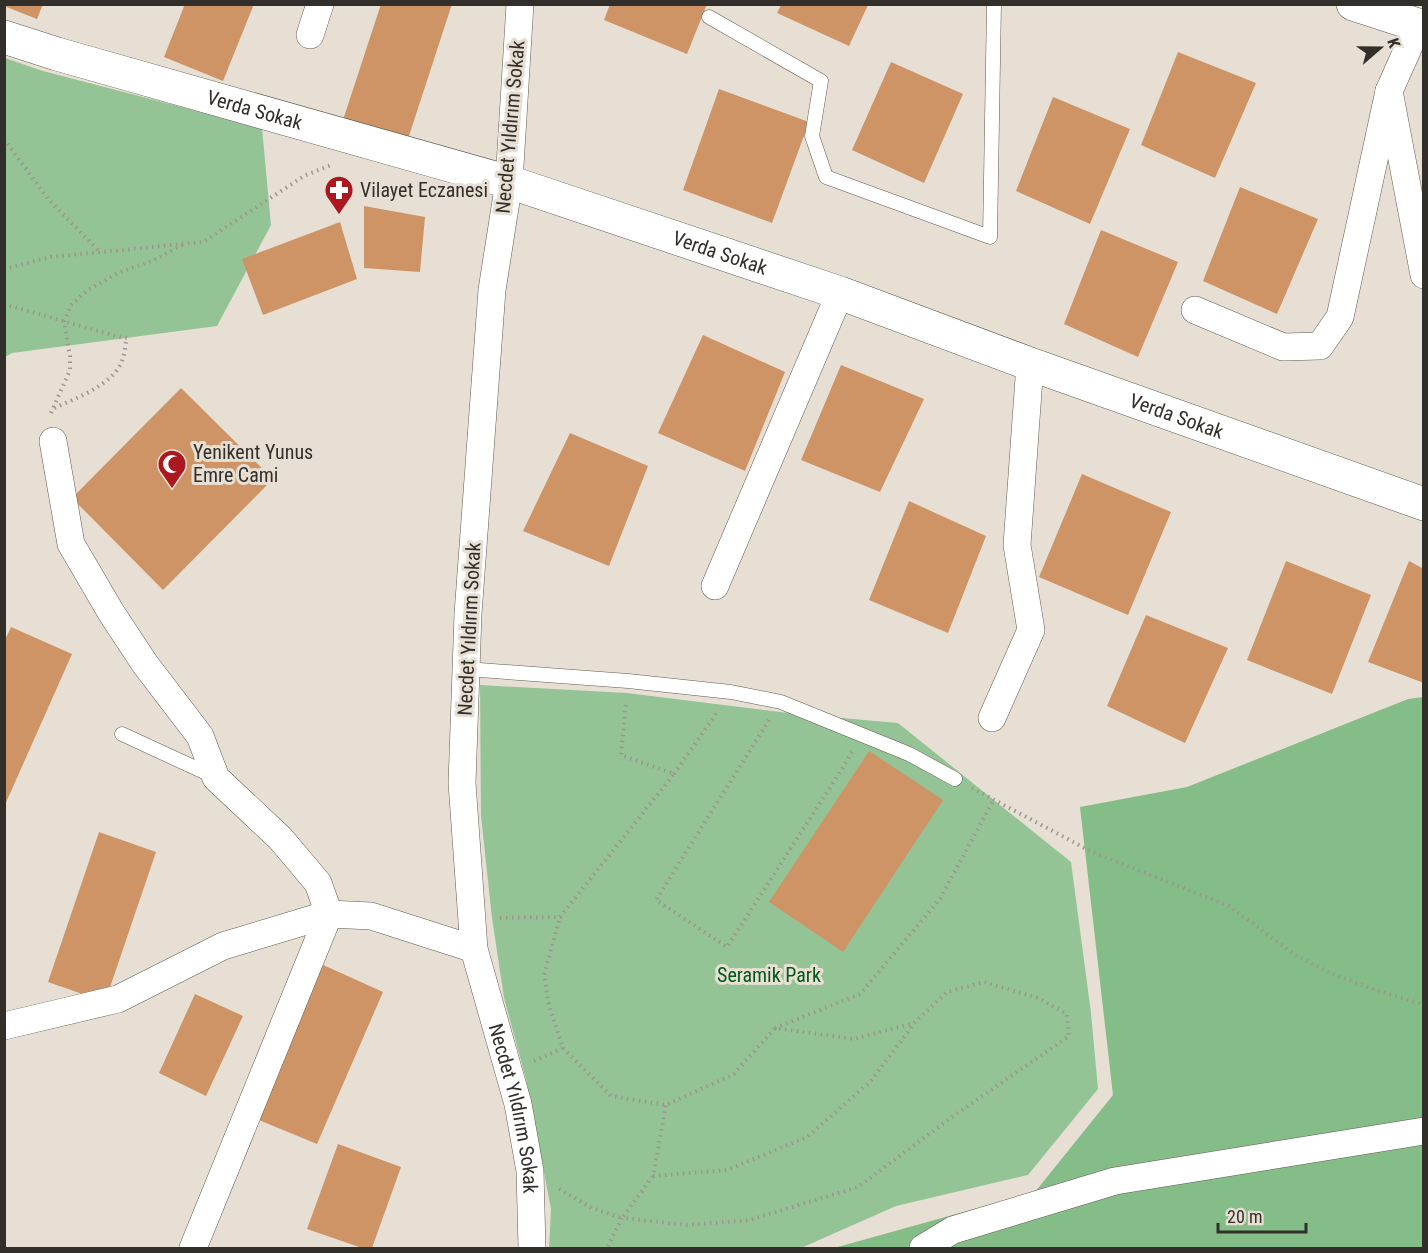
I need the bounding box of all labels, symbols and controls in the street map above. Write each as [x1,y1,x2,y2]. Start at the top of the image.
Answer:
north arrow [1350,18,1410,78]
text: K [1383,36,1404,51]
street label: Necdet Yıldırım Sokak [490,39,530,215]
street label: Verda Sokak [204,85,305,135]
pharmacy icon: Vilayet Eczanesi [323,174,355,216]
place label: Vilayet Eczanesi [360,178,488,202]
street label: Verda Sokak [670,226,770,280]
street label: Verda Sokak [1126,388,1227,444]
place label: Yenikent Yunus Emre Cami [193,440,313,487]
mosque icon: Yenikent Yunus Emre Cami [156,448,188,490]
street label: Necdet Yıldırım Sokak [452,542,486,716]
park label: Seramik Park [717,963,821,987]
street label: Necdet Yıldırım Sokak [484,1021,543,1194]
scale bar [1218,1196,1306,1234]
text: 20 m [1227,1206,1262,1227]

